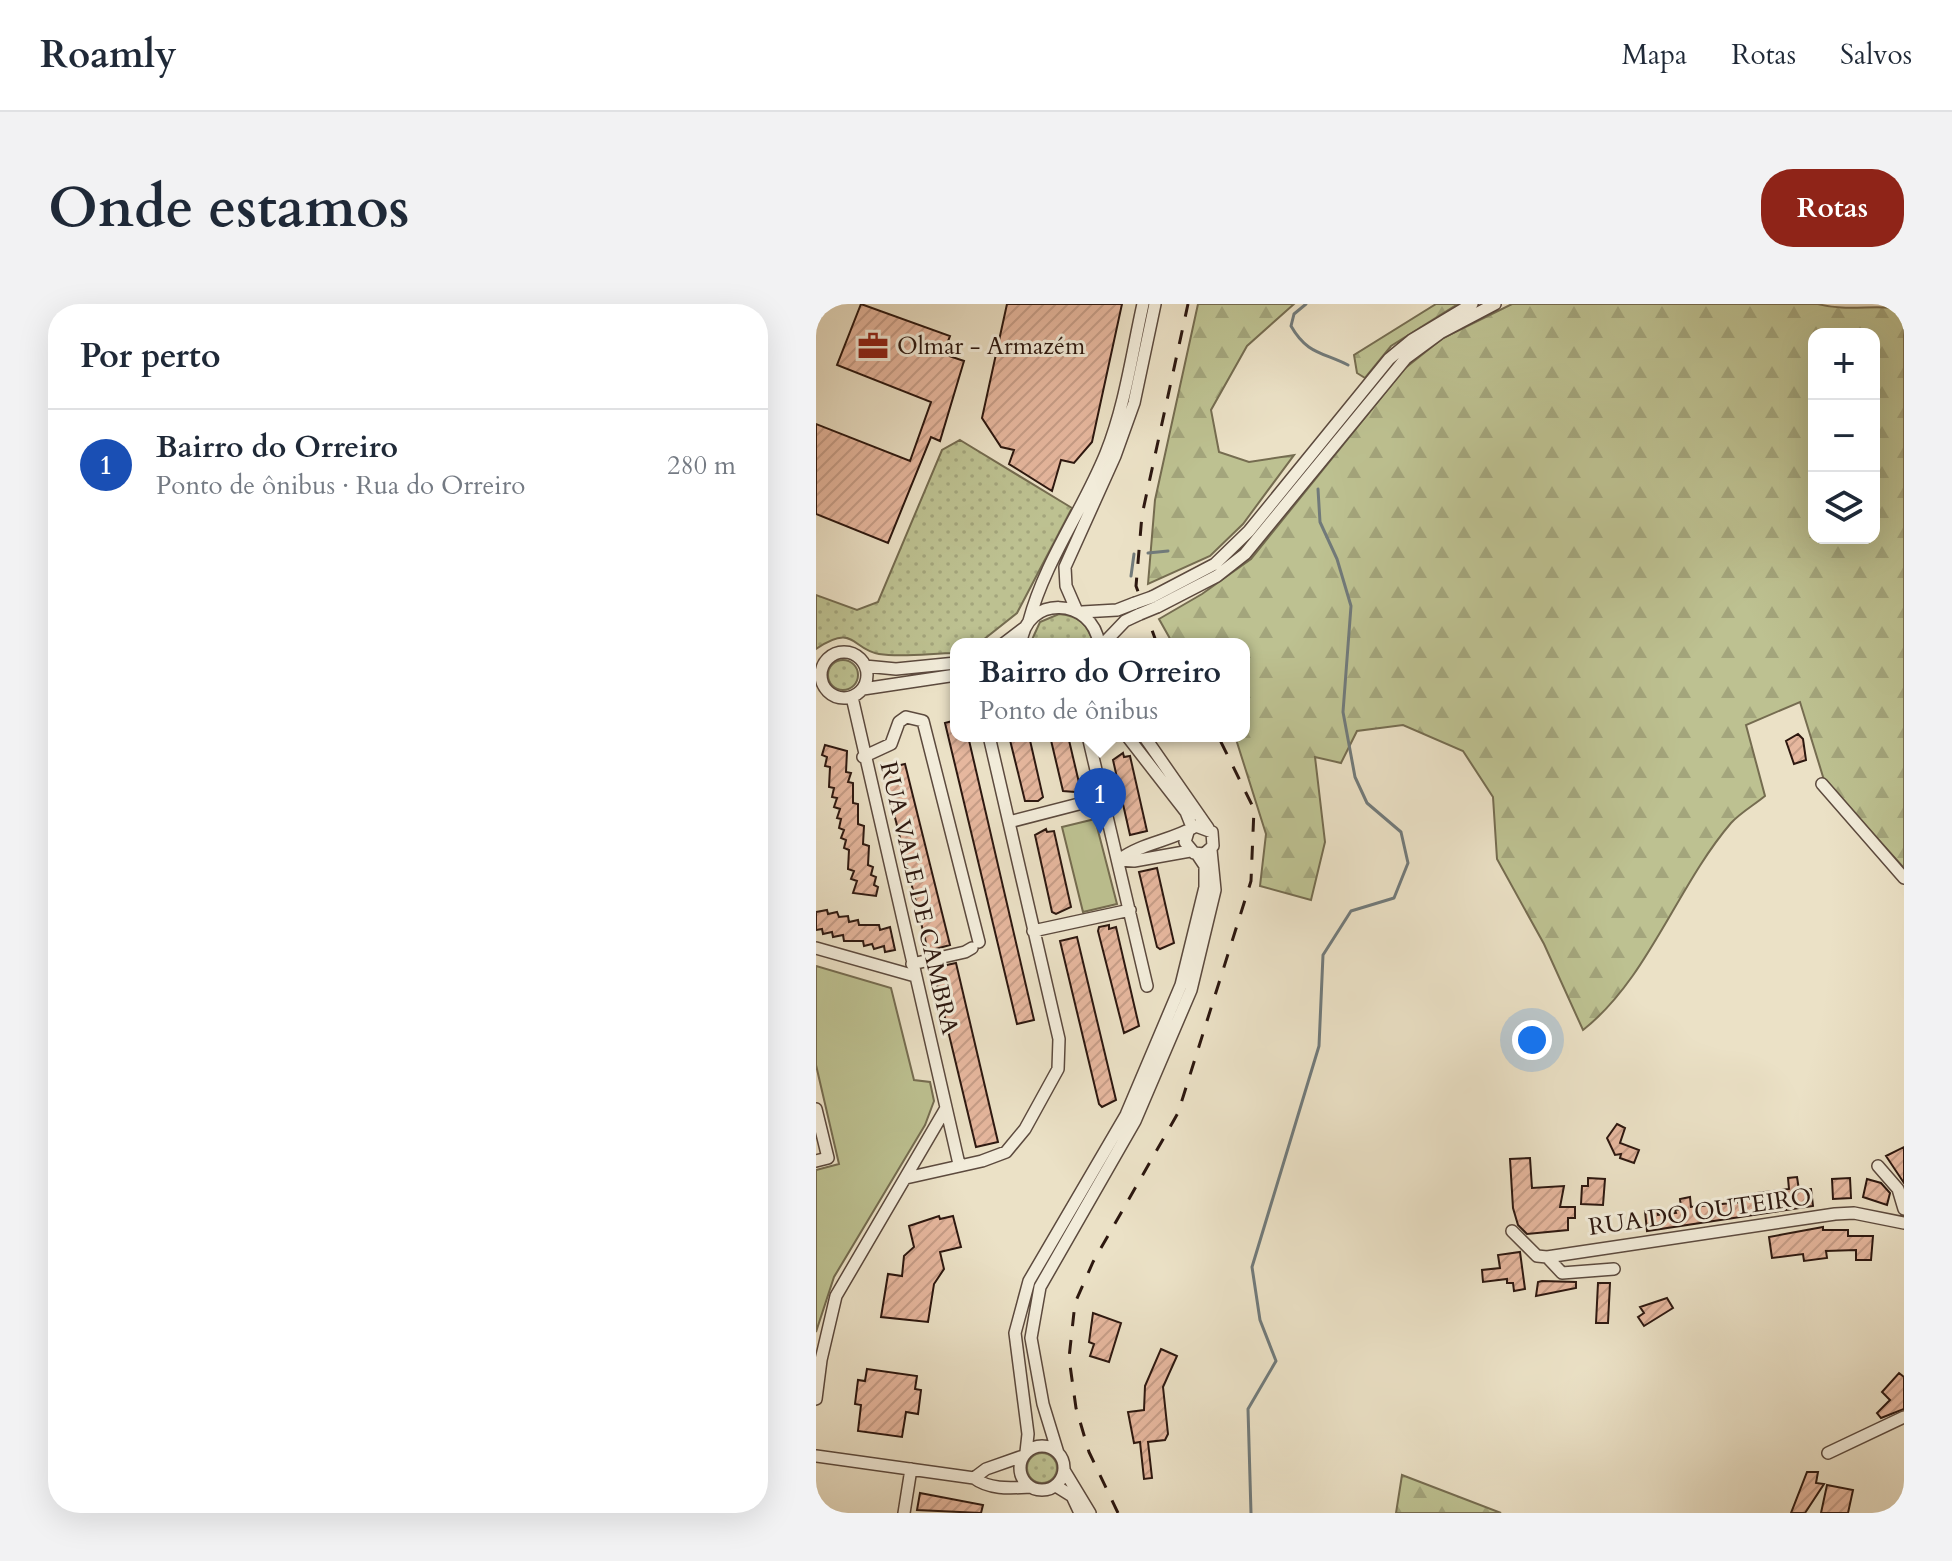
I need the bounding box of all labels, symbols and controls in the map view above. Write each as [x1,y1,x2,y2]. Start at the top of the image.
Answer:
text: Roamly [40,29,177,81]
text: Mapa [1622,36,1687,74]
text: Rotas [1731,36,1796,74]
text: Salvos [1840,36,1912,74]
button: Rotas [1761,169,1904,247]
text: Onde estamos [48,171,410,246]
map controls [1808,328,1880,544]
button: + [1808,328,1880,400]
office icon: Olmar - Armazém [856,329,890,363]
place label: Olmar - Armazém [897,330,1086,363]
text: Por perto [80,333,221,379]
button: − [1808,400,1880,472]
text: Bairro do Orreiro [156,427,398,468]
text: 1 [99,448,113,483]
text: 280 m [667,448,736,483]
text: Ponto de ônibus · Rua do Orreiro [156,468,525,503]
button: layers [1808,472,1880,544]
popup [950,638,1250,742]
text: Bairro do Orreiro [979,652,1221,693]
text: Ponto de ônibus [979,693,1158,728]
street label: RUA VALE DE CAMBRA [872,758,967,1039]
pin: 1 [1074,768,1126,834]
your location [1512,1020,1552,1060]
street label: RUA DO OUTEIRO [1586,1180,1814,1244]

